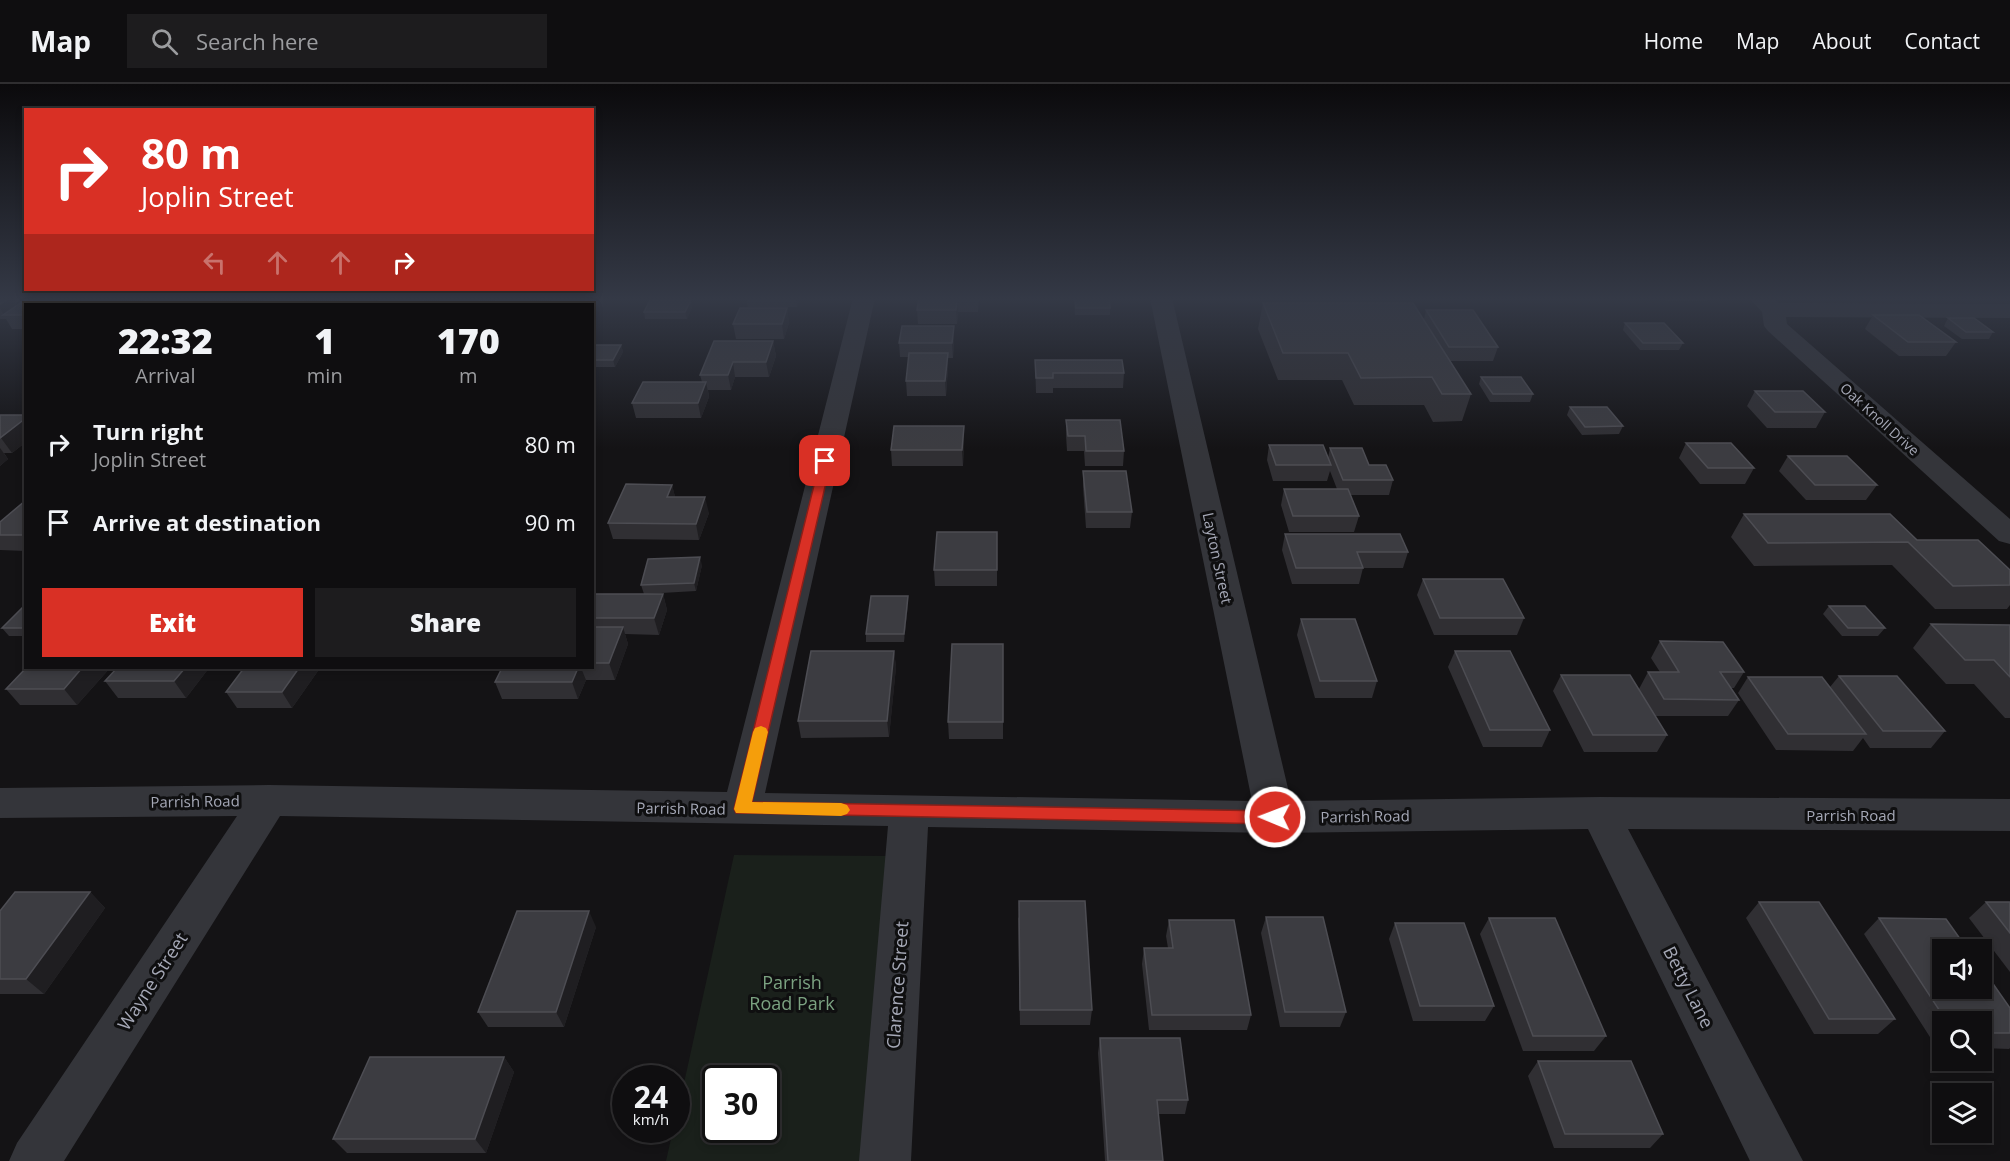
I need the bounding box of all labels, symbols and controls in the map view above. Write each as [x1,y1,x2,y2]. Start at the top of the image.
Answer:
search box [127,14,547,68]
text: Map [30,22,91,60]
icon: search [148,25,181,58]
text: Search here [196,26,319,56]
text: Home [1644,27,1703,55]
text: Map [1736,27,1779,55]
text: About [1812,27,1872,55]
text: Contact [1905,27,1980,55]
text: 80 m [141,124,241,181]
icon: right [42,132,120,210]
text: Joplin Street [141,178,294,215]
icon: left [198,246,231,279]
icon: ahead [261,246,294,279]
icon: ahead [324,246,357,279]
icon: right [387,246,420,279]
text: 22:32 [118,316,213,365]
text: 1 [314,316,335,365]
text: 170 [437,316,500,365]
text: Arrival [135,362,196,389]
text: min [307,362,343,389]
text: m [459,362,478,389]
street label: Oak Knoll Drive [1836,378,1924,460]
text: Turn right [93,416,204,446]
icon: right [42,428,75,461]
text: 80 m [525,429,576,459]
pin [799,435,850,486]
icon: arrive [808,444,841,477]
text: Joplin Street [93,446,206,473]
icon: arrive [42,506,75,539]
text: Arrive at destination [93,507,321,537]
text: 90 m [525,507,576,537]
street label: Layton Street [1199,510,1237,606]
button: Exit [42,588,303,657]
button: Share [315,588,576,657]
position arrow [1243,785,1307,849]
street label: Parrish Road [150,790,240,812]
street label: Parrish Road [636,797,726,819]
street label: Parrish Road [1320,805,1410,827]
street label: Parrish Road [1806,805,1896,825]
street label: Clarence Street [881,920,913,1050]
street label: Wayne Street [112,928,192,1034]
map controls [1932,939,1992,1143]
button: sound [1932,939,1992,999]
street label: Betty Lane [1658,942,1720,1032]
park label: Parrish Road Park [749,970,835,1015]
button: search [1932,1011,1992,1071]
speed limit sign: 30 [702,1065,780,1143]
text: 24 [634,1076,668,1117]
button: layers [1932,1083,1992,1143]
text: km/h [633,1109,669,1129]

